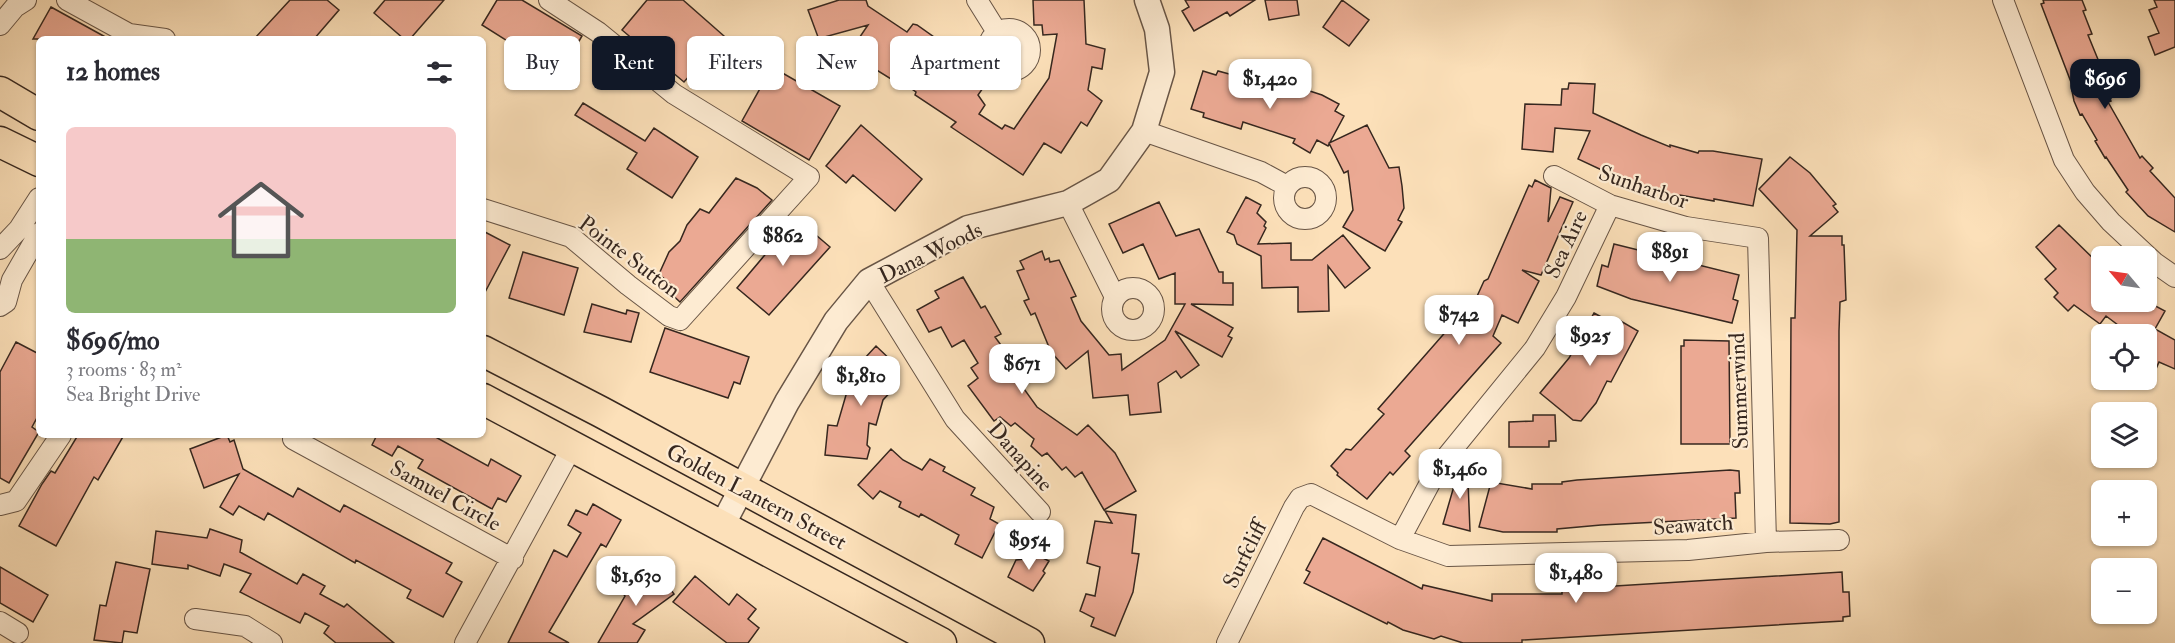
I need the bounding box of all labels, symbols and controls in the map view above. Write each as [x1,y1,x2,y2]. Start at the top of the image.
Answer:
chip: Buy [504,36,580,90]
chip: Rent [592,36,675,90]
chip: Filters [687,36,784,90]
chip: New [796,36,878,90]
chip: Apartment [890,36,1021,90]
text: 12 homes [66,56,160,88]
icon: filters [423,56,456,89]
pin: $1,420 [1221,59,1319,110]
pin: $696 [2069,59,2141,110]
text: $1,420 [1243,66,1297,91]
text: $696 [2084,66,2126,91]
street label: Sunharbor [1595,159,1693,216]
icon: home [207,166,315,274]
street label: Sea Aire [1538,206,1594,283]
street label: Pointe Sutton [573,209,686,304]
pin: $862 [747,216,819,267]
street label: Dana Woods [874,216,987,290]
text: $862 [763,223,803,248]
pin: $891 [1634,232,1706,283]
text: $891 [1651,239,1689,264]
north arrow [2091,246,2157,312]
map controls [2091,246,2157,624]
pin: $742 [1423,295,1495,346]
text: $742 [1439,302,1479,327]
pin: $925 [1554,316,1626,367]
text: $925 [1570,323,1610,348]
button: locate [2091,324,2157,390]
text: $696/mo [66,325,160,357]
street label: Summerwind [1723,332,1755,450]
pin: $671 [986,344,1058,395]
text: $671 [1003,351,1041,376]
pin: $1,810 [812,356,910,407]
text: 3 rooms · 83 m² [66,357,182,382]
text: $1,810 [836,363,886,388]
text: Sea Bright Drive [66,382,200,407]
button: layers [2091,402,2157,468]
street label: Danapine [981,416,1059,498]
street label: Golden Lantern Street [662,438,852,556]
pin: $1,460 [1411,449,1509,500]
street label: Samuel Circle [385,454,506,538]
text: $1,460 [1433,456,1487,481]
button: + [2091,480,2157,546]
street label: Seawatch [1652,508,1735,542]
street label: Surfcliff [1217,513,1275,593]
pin: $954 [993,520,1065,571]
text: $954 [1009,527,1049,552]
pin: $1,480 [1527,553,1625,604]
pin: $1,630 [587,556,685,607]
button: − [2091,558,2157,624]
text: $1,480 [1549,560,1603,585]
text: $1,630 [610,563,662,588]

